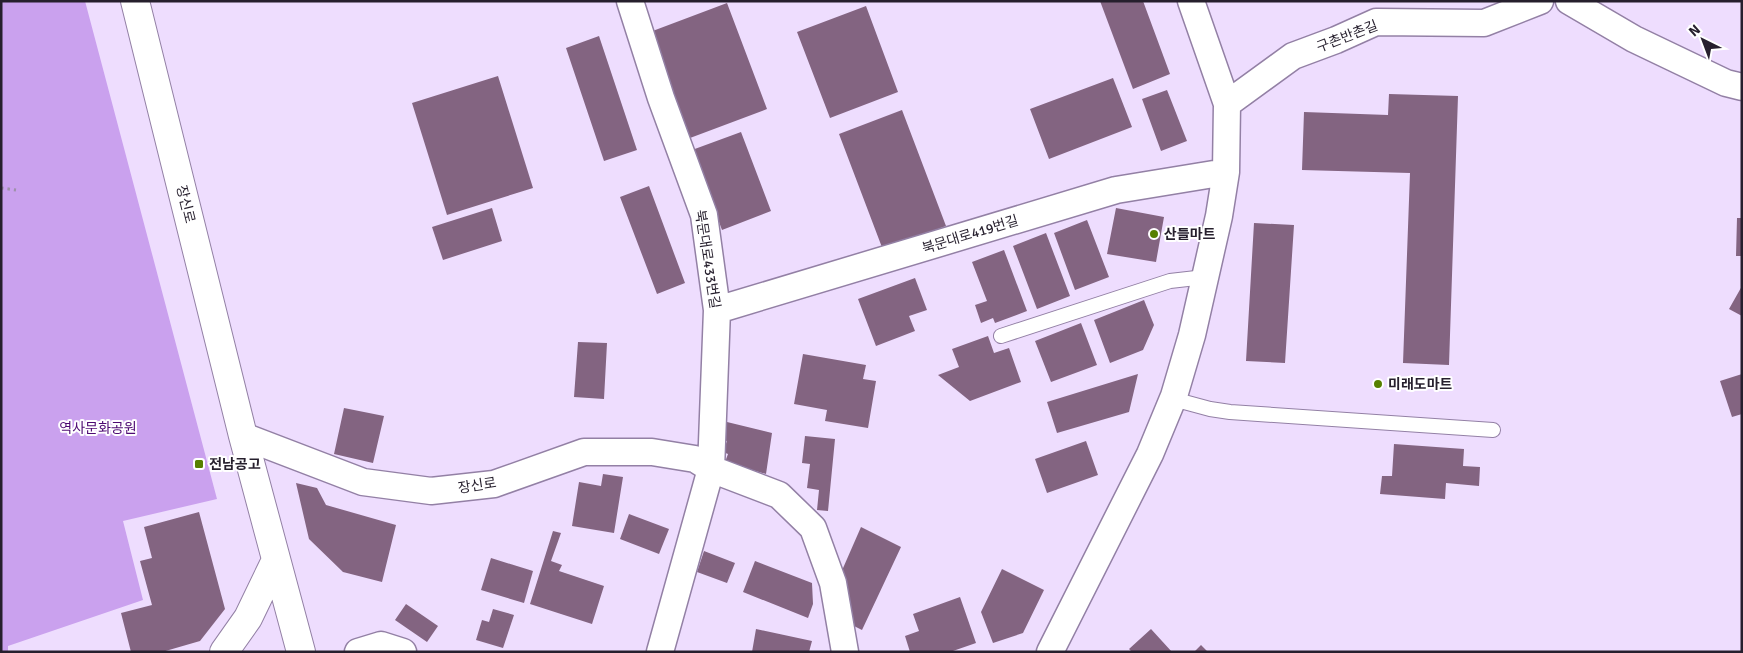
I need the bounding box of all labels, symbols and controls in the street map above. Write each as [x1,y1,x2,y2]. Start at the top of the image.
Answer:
north arrow [1678,15,1728,65]
street label: 구촌반촌길 [1314,17,1380,56]
text: N [1685,21,1704,40]
street label: 장신로 [173,183,198,225]
street label: 북문대로433번길 [691,208,724,310]
street label: 북문대로419번길 [920,212,1020,257]
place label: 산들마트 [1164,226,1216,243]
marker: 산들마트 [1148,228,1160,240]
place label: 미래도마트 [1388,376,1453,393]
marker: 미래도마트 [1372,378,1384,390]
park label: 역사문화공원 [59,420,137,437]
place label: 전남공고 [209,456,261,473]
marker: 전남공고 [193,458,205,470]
street label: 장신로 [457,474,498,497]

